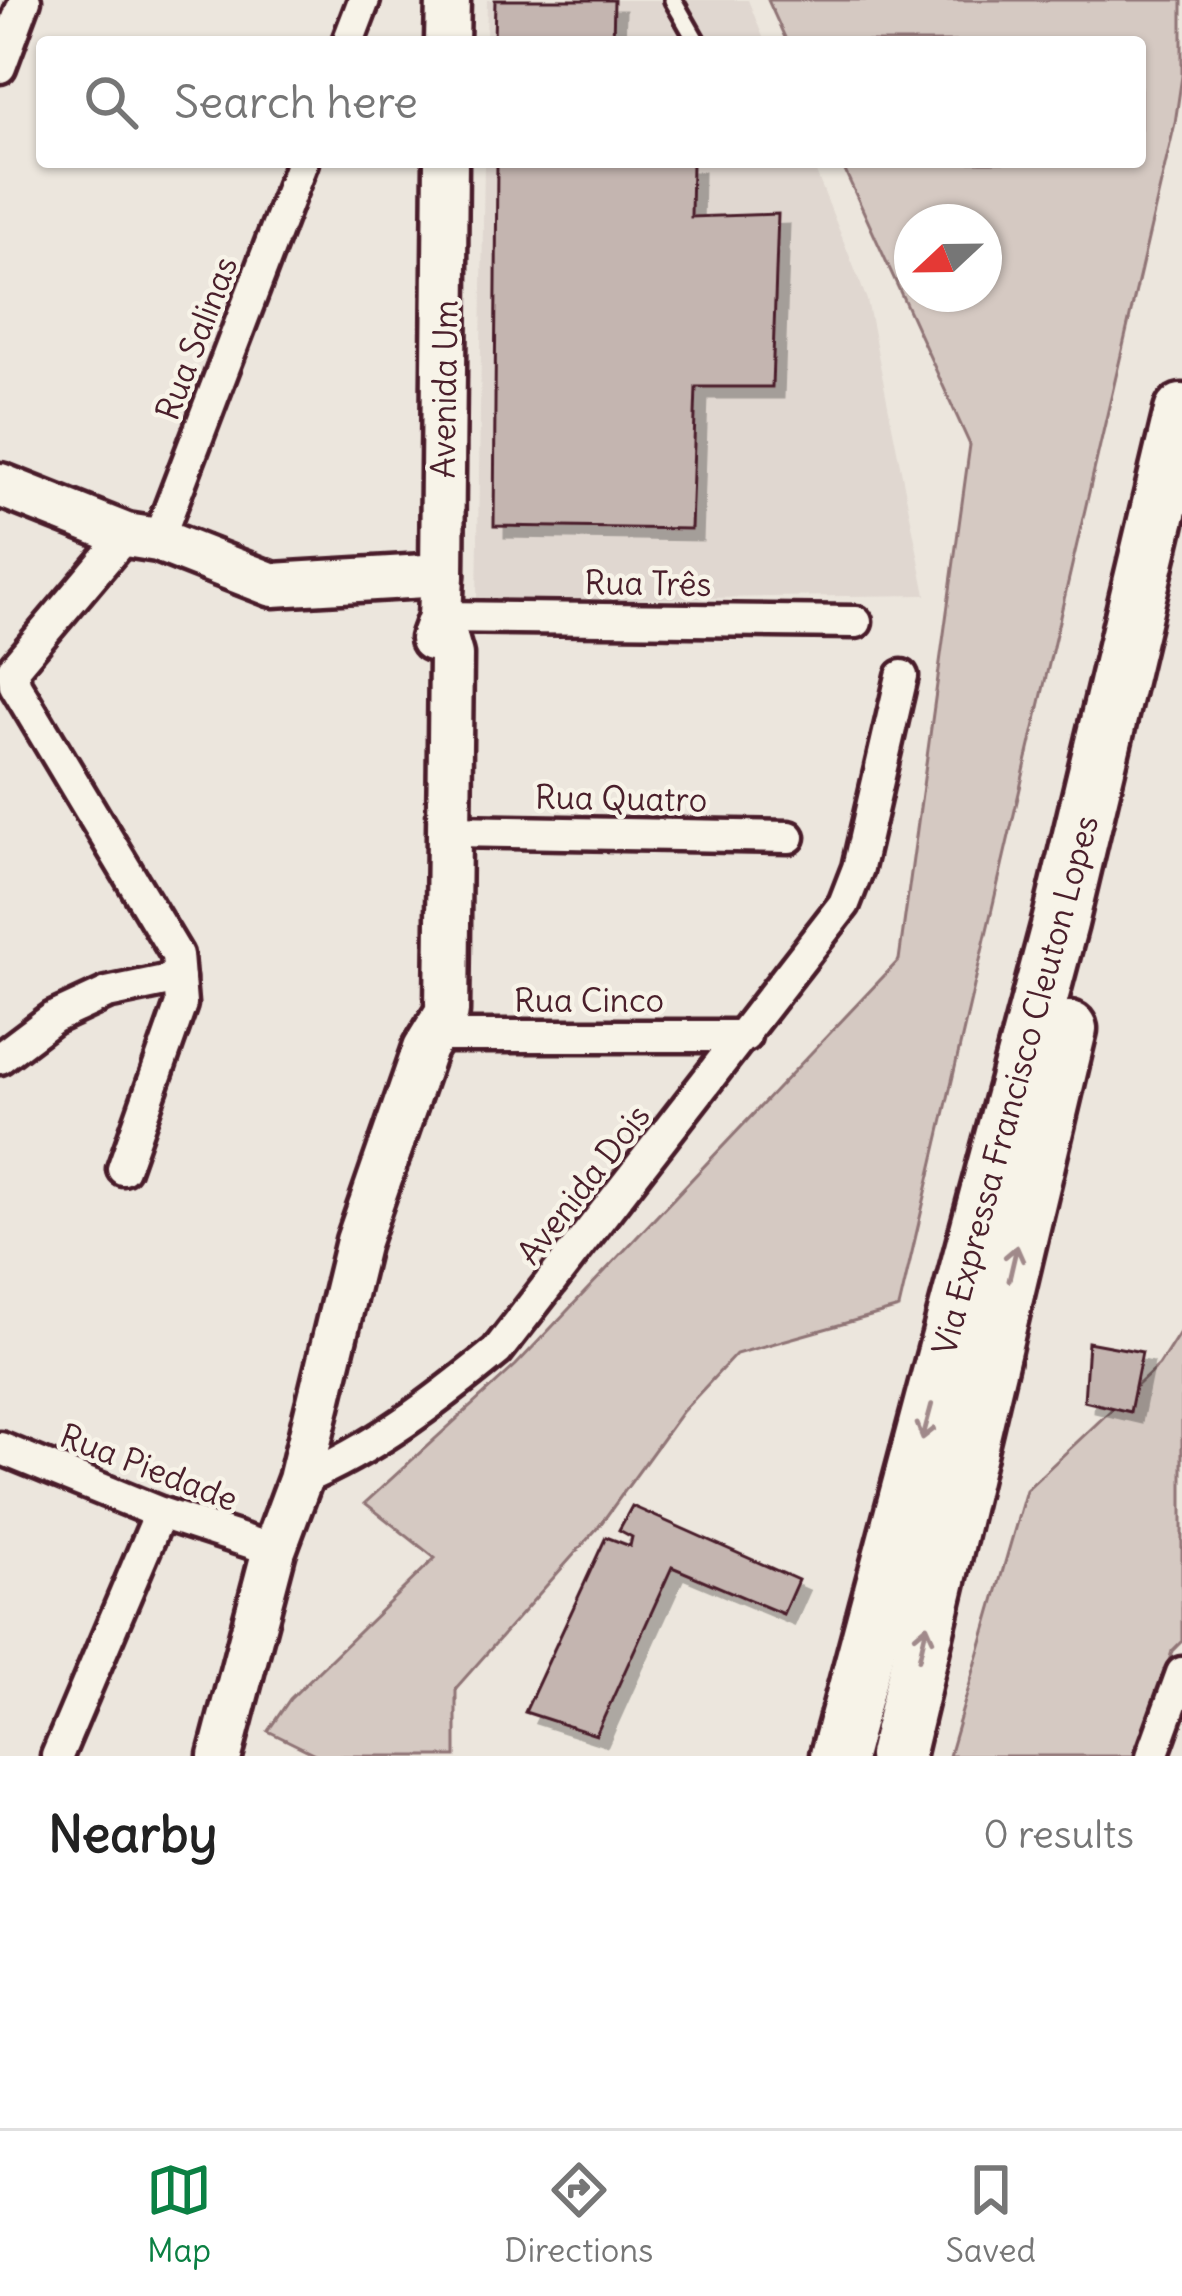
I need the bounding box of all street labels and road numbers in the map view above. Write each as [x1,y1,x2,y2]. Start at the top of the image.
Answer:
street label: Rua Salinas [146,250,246,426]
street label: Avenida Um [421,299,467,479]
street label: Rua Três [584,561,712,605]
street label: Rua Quatro [534,775,708,821]
street label: Via Expressa Francisco Cleuton Lopes [923,811,1107,1359]
street label: Rua Cinco [514,979,664,1021]
street label: Avenida Dois [507,1096,659,1272]
street label: Rua Piedade [54,1414,244,1520]

